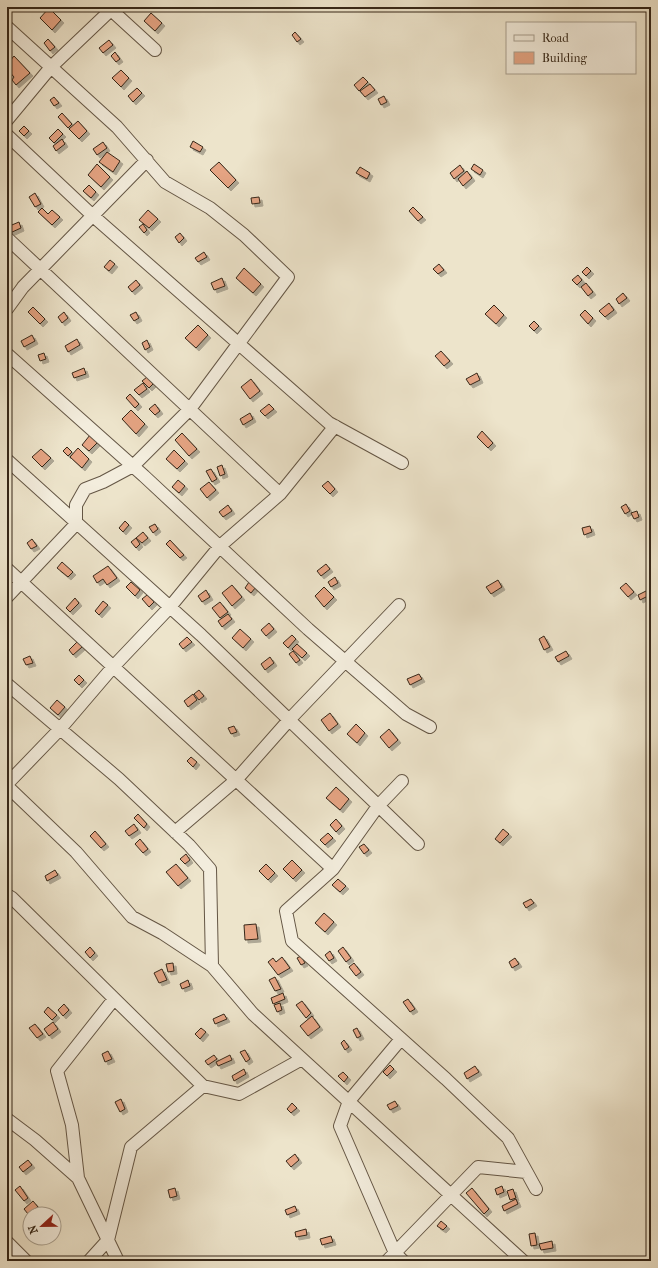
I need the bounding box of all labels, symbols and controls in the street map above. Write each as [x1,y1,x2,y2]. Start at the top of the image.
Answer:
legend [506,22,636,74]
text: Road [542,31,569,45]
text: Building [542,51,587,65]
north arrow [22,1206,62,1246]
text: N [25,1223,41,1236]

